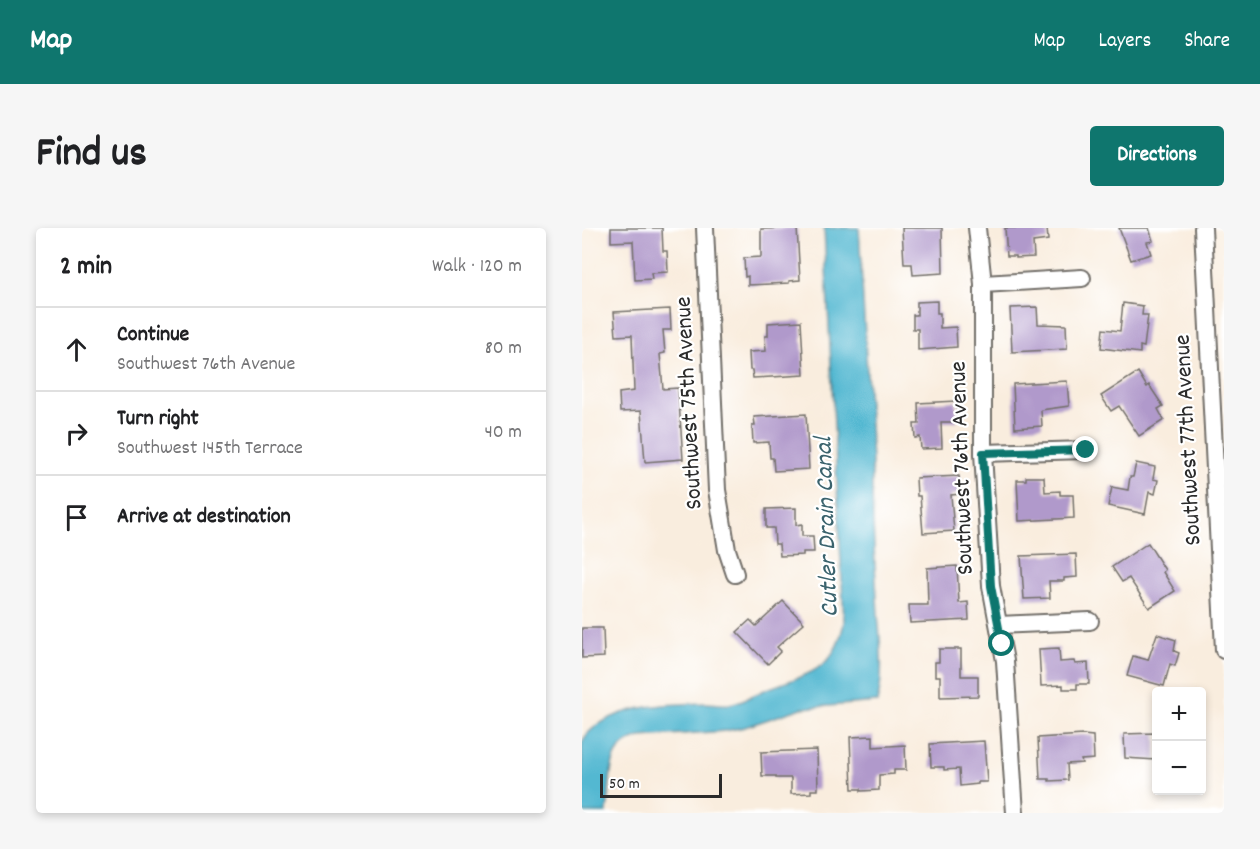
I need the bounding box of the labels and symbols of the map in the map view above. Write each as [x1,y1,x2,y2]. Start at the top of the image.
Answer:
street label: Southwest 75th Avenue [667,296,713,510]
street label: Southwest 77th Avenue [1166,334,1212,546]
street label: Southwest 76th Avenue [942,361,984,575]
water label: Cutler Drain Canal [806,434,850,618]
route end [1072,436,1098,462]
route start [988,630,1014,656]
scale bar [600,771,722,798]

